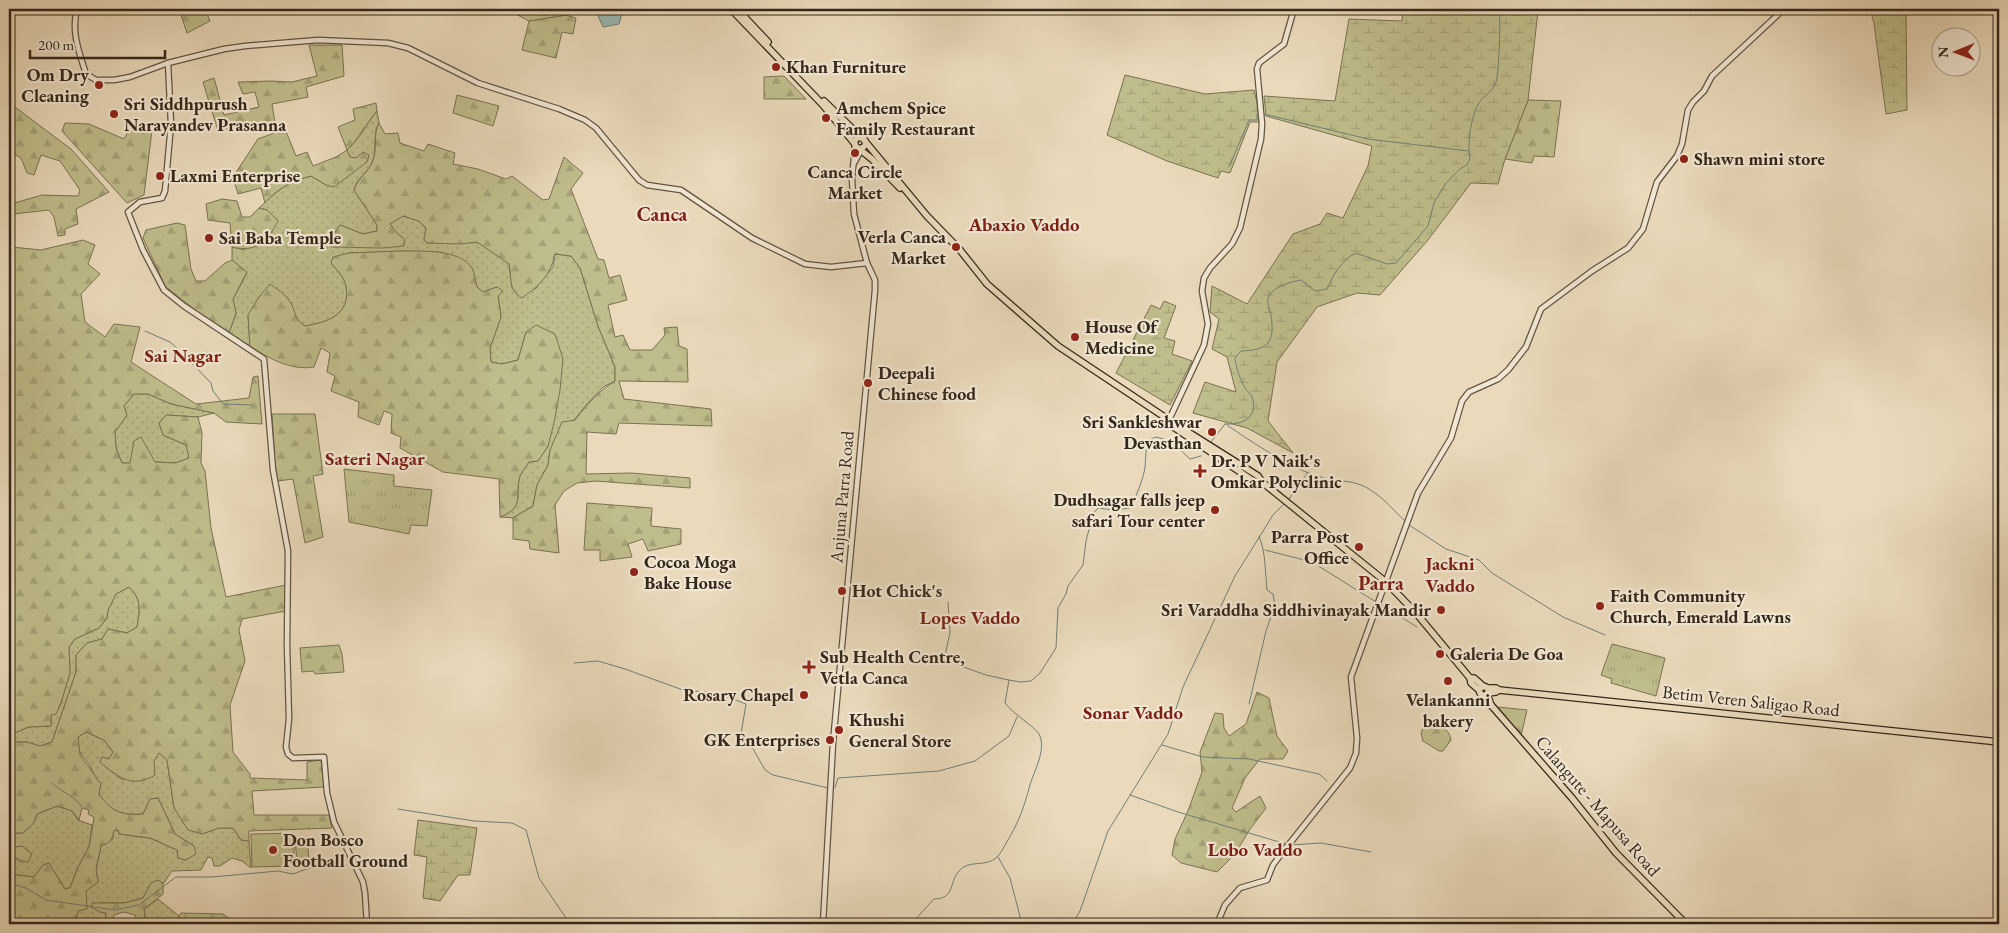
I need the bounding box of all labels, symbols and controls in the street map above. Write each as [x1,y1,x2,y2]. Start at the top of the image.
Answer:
scale bar [30,28,165,60]
north arrow [1930,28,1980,78]
text: 200 m [38,35,75,54]
text: N [1934,46,1952,58]
place label: Khan Furniture [786,55,906,78]
marker: Khan Furniture [770,61,782,73]
place label: Om Dry Cleaning [21,63,90,107]
marker: Om Dry Cleaning [93,79,105,91]
place label: Sri Siddhpurush Narayandev Prasanna [124,92,286,136]
place label: Amchem Spice Family Restaurant [835,96,975,140]
marker: Sri Siddhpurush Narayandev Prasanna [108,108,120,120]
marker: Amchem Spice Family Restaurant [820,112,832,124]
marker: Canca Circle Market [849,147,861,159]
place label: Shawn mini store [1694,147,1826,170]
marker: Shawn mini store [1678,153,1690,165]
place label: Canca Circle Market [808,160,903,204]
place label: Laxmi Enterprise [170,164,301,187]
marker: Laxmi Enterprise [154,170,166,182]
district label: Canca [637,201,688,227]
district label: Abaxio Vaddo [967,212,1080,237]
place label: Verla Canca Market [858,225,946,269]
place label: Sai Baba Temple [219,226,342,249]
marker: Sai Baba Temple [203,232,215,244]
marker: Verla Canca Market [950,241,962,253]
place label: House Of Medicine [1085,315,1159,359]
marker: House Of Medicine [1069,331,1081,343]
district label: Sai Nagar [145,343,222,368]
place label: Deepali Chinese food [878,361,976,405]
marker: Deepali Chinese food [862,377,874,389]
place label: Sri Sankleshwar Devasthan [1082,410,1203,454]
marker: Sri Sankleshwar Devasthan [1206,426,1218,438]
street label: Anjuna Parra Road [824,429,859,565]
district label: Sateri Nagar [325,446,425,471]
place label: Dr. P V Naik's Omkar Polyclinic [1211,449,1342,493]
marker: Dr. P V Naik's Omkar Polyclinic [1193,464,1207,478]
place label: Dudhsagar falls jeep safari Tour center [1054,488,1206,532]
marker: Dudhsagar falls jeep safari Tour center [1209,504,1221,516]
place label: Parra Post Office [1271,525,1349,569]
marker: Parra Post Office [1353,541,1365,553]
place label: Cocoa Moga Bake House [644,550,736,594]
district label: Jackni Vaddo [1423,551,1475,598]
marker: Cocoa Moga Bake House [628,566,640,578]
district label: Parra [1358,570,1404,596]
place label: Hot Chick's [852,579,942,602]
place label: Faith Community Church, Emerald Lawns [1610,584,1791,628]
marker: Hot Chick's [836,585,848,597]
place label: Sri Varaddha Siddhivinayak Mandir [1161,598,1432,621]
marker: Faith Community Church, Emerald Lawns [1594,600,1606,612]
marker: Sri Varaddha Siddhivinayak Mandir [1435,604,1447,616]
district label: Lopes Vaddo [920,605,1021,630]
place label: Galeria De Goa [1450,642,1564,665]
place label: Sub Health Centre, Vetla Canca [820,645,965,689]
marker: Galeria De Goa [1434,648,1446,660]
marker: Sub Health Centre, Vetla Canca [802,660,816,674]
marker: Velankanni bakery [1442,675,1454,687]
street label: Betim Veren Saligao Road [1661,680,1842,721]
place label: Rosary Chapel [683,683,794,706]
place label: Velankanni bakery [1406,688,1491,732]
marker: Rosary Chapel [798,689,810,701]
district label: Sonar Vaddo [1083,700,1184,725]
place label: Khushi General Store [849,708,952,752]
marker: Khushi General Store [833,724,845,736]
place label: GK Enterprises [704,728,820,751]
street label: Calangute - Mapusa Road [1531,730,1666,882]
marker: GK Enterprises [824,734,836,746]
place label: Don Bosco Football Ground [283,828,408,872]
district label: Lobo Vaddo [1208,837,1303,862]
marker: Don Bosco Football Ground [267,844,279,856]

